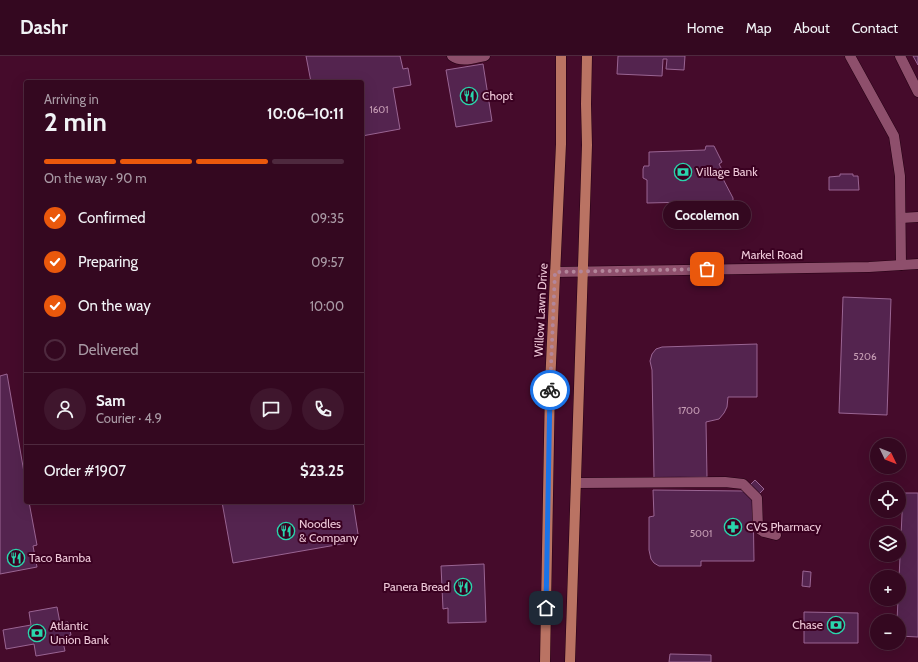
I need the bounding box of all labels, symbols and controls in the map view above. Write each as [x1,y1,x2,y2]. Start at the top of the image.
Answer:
text: Dashr [20,16,68,39]
text: Home [687,19,724,37]
text: Map [746,19,771,37]
text: About [793,19,830,37]
text: Contact [852,19,898,37]
restaurant icon: Chopt [459,86,479,106]
place label: Chopt [482,88,513,103]
text: Arriving in [44,91,99,107]
house number: 1601 [369,103,389,116]
text: 10:06–10:11 [267,105,344,123]
text: 2 min [44,106,107,138]
bank icon: Village Bank [673,162,693,182]
place label: Village Bank [696,164,758,179]
text: On the way · 90 m [44,170,147,186]
callout: Cocolemon [663,201,751,229]
icon: check [44,207,66,229]
text: Cocolemon [675,207,739,223]
text: Confirmed [78,209,146,227]
text: 09:35 [311,210,344,226]
street label: Markel Road [741,247,803,262]
icon: check [44,251,66,273]
pin [690,252,724,286]
text: Preparing [78,253,138,271]
text: 09:57 [311,254,344,270]
icon: bag [696,258,718,280]
street label: Willow Lawn Drive [531,263,550,357]
icon: check [44,295,66,317]
text: On the way [78,297,151,315]
text: 10:00 [310,298,344,314]
text: Delivered [78,341,139,359]
house number: 5206 [853,350,877,363]
courier [530,370,570,410]
icon: bike [539,379,561,401]
button: person [44,388,86,430]
button: chat [250,388,292,430]
button: phone [302,388,344,430]
text: Sam [96,392,125,410]
house number: 1700 [678,404,700,417]
text: Courier · 4.9 [96,410,162,426]
north arrow [870,438,906,474]
map controls [870,438,906,650]
text: Order #1907 [44,462,126,480]
text: $23.25 [300,462,344,480]
button: locate [870,482,906,518]
place label: Noodles & Company [299,516,358,545]
pharmacy icon: CVS Pharmacy [723,517,743,537]
place label: CVS Pharmacy [746,519,821,534]
restaurant icon: Noodles & Company [276,521,296,541]
button: layers [870,526,906,562]
house number: 5001 [690,527,712,540]
restaurant icon: Taco Bamba [6,548,26,568]
place label: Taco Bamba [29,550,91,565]
button: + [870,570,906,606]
restaurant icon: Panera Bread [453,577,473,597]
place label: Panera Bread [383,579,450,594]
pin [529,591,563,625]
icon: home [535,597,557,619]
button: − [870,614,906,650]
bank icon: Chase [826,615,846,635]
place label: Chase [792,617,823,632]
place label: Atlantic Union Bank [50,618,109,647]
bank icon: Atlantic Union Bank [27,623,47,643]

